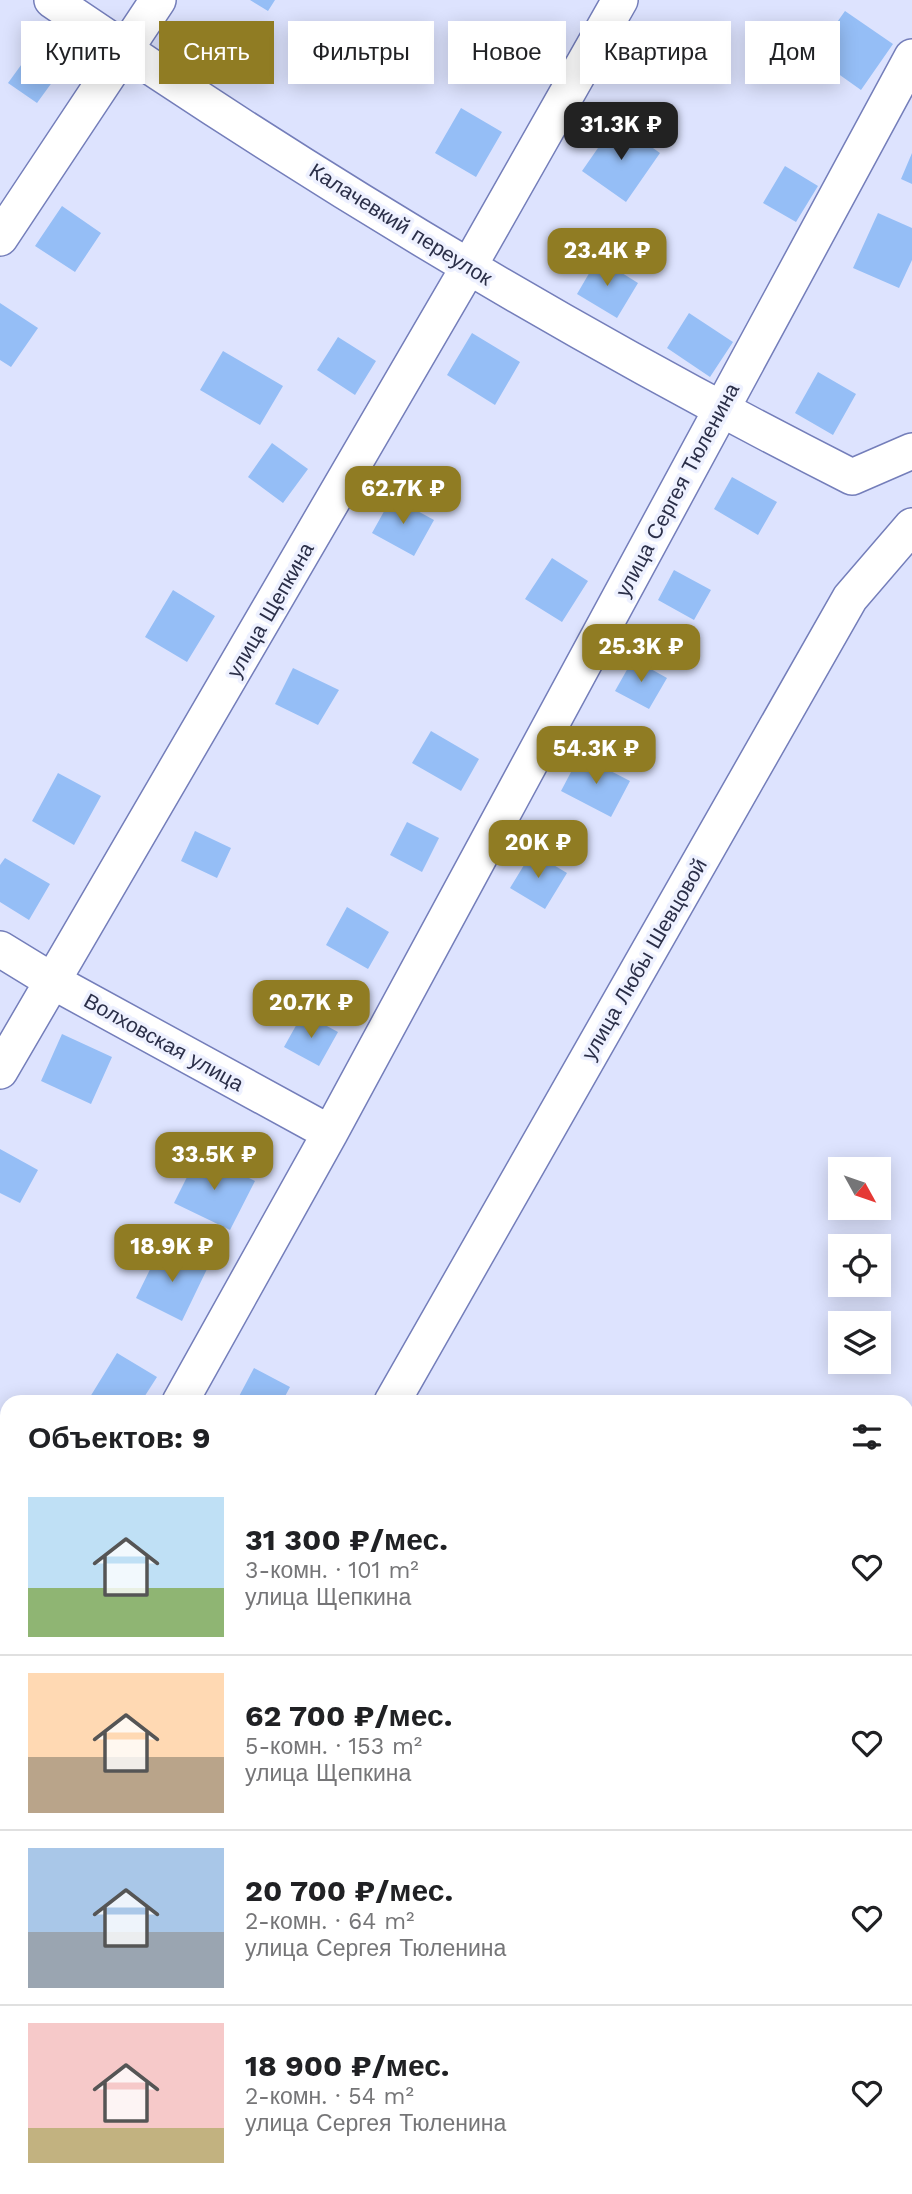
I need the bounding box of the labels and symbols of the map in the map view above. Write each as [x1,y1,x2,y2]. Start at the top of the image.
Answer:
pin: 31.3K ₽ [556,102,686,162]
street label: Калачевкий переулок [305,158,498,291]
pin: 23.4K ₽ [542,229,672,288]
street label: улица Сергея Тюленина [610,379,744,601]
pin: 62.7K ₽ [338,466,468,526]
street label: улица Щепкина [221,538,319,682]
pin: 25.3K ₽ [576,624,706,684]
pin: 54.3K ₽ [531,726,661,786]
pin: 20K ₽ [489,820,587,880]
street label: улица Любы Шевцовой [576,854,712,1064]
pin: 20.7K ₽ [246,981,376,1040]
street label: Волховская улица [80,988,248,1096]
pin: 33.5K ₽ [149,1132,279,1192]
north arrow [828,1157,891,1220]
pin: 18.9K ₽ [107,1224,237,1284]

